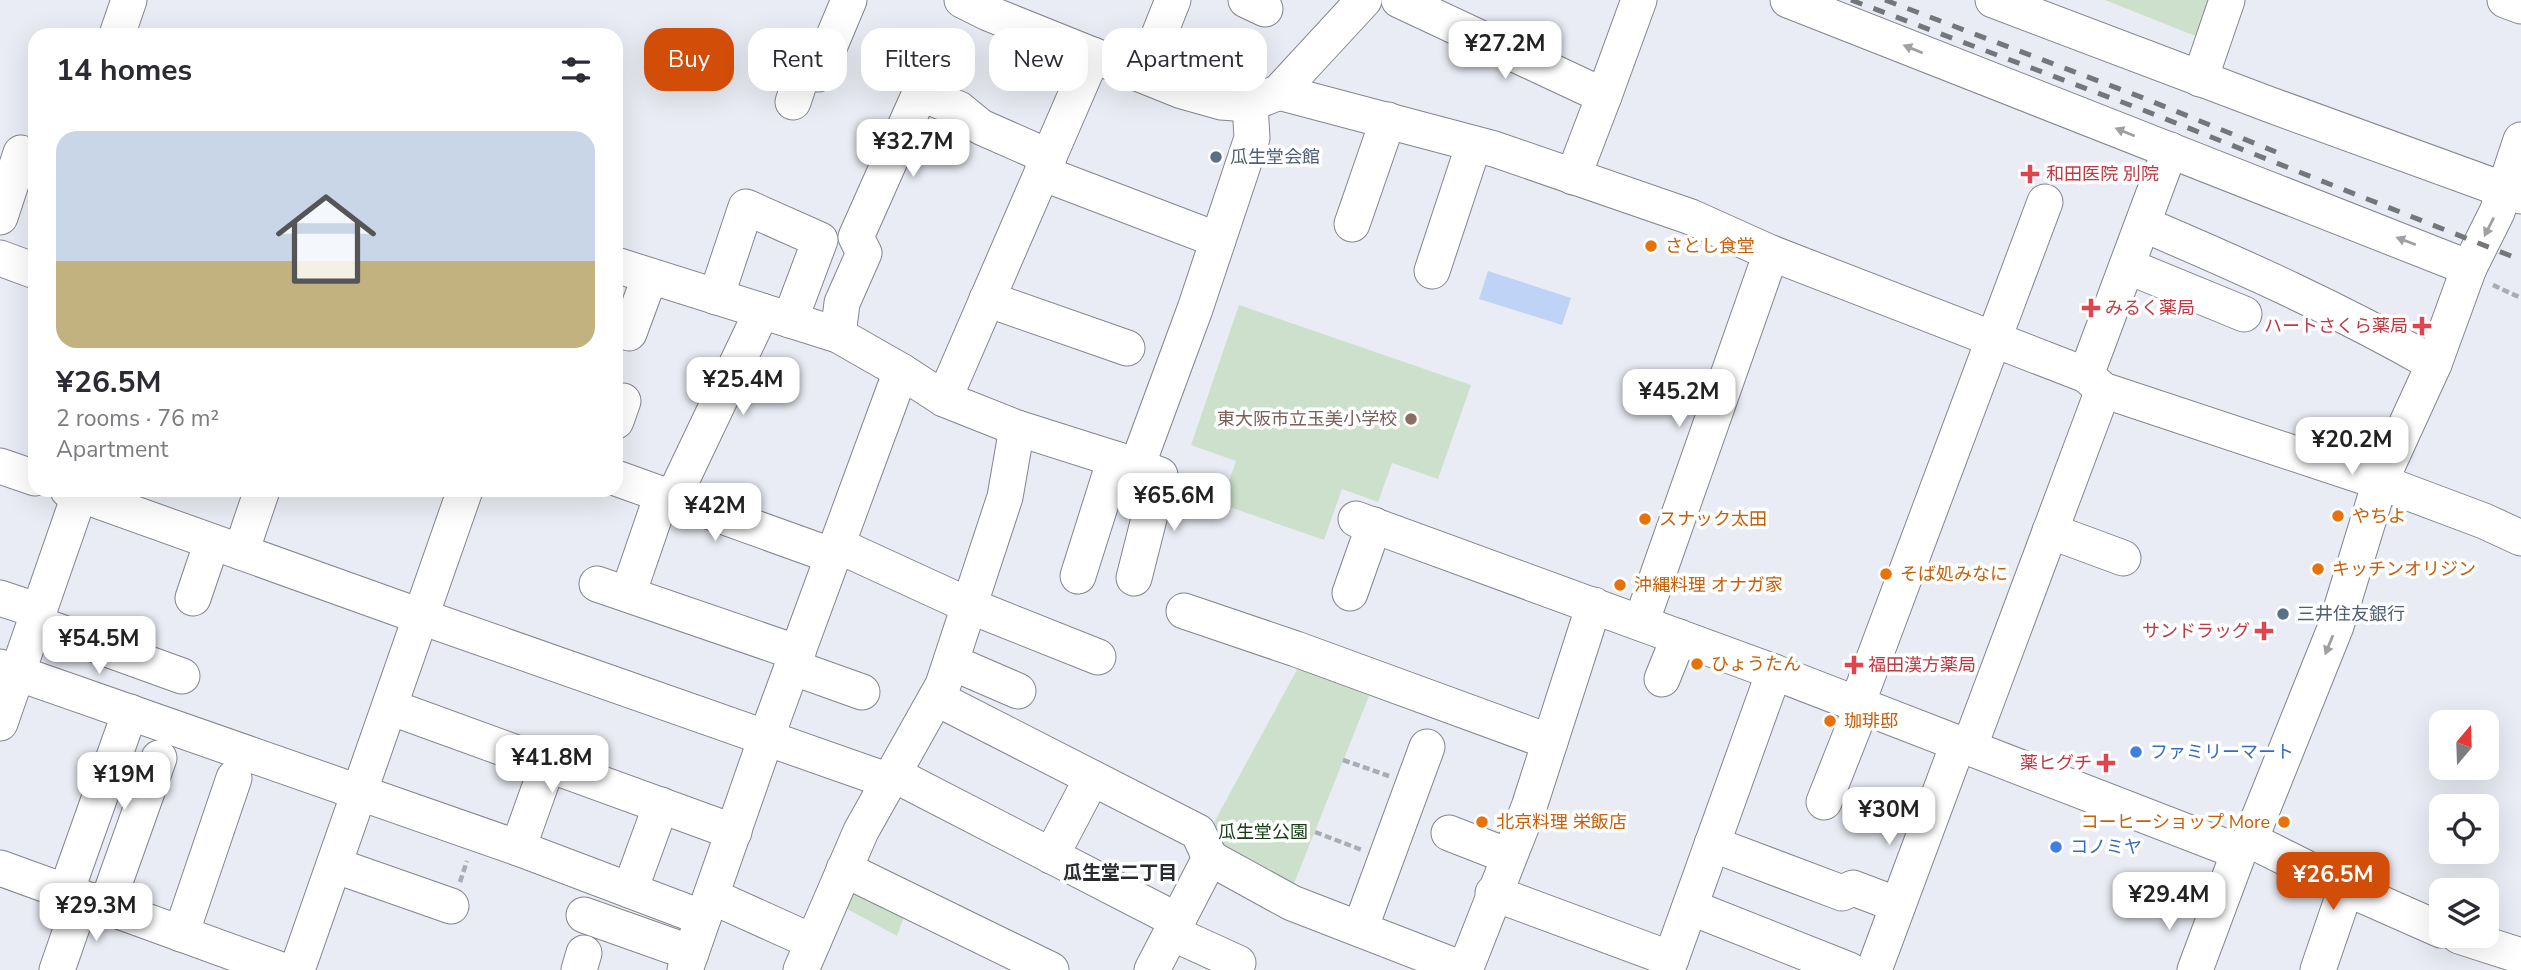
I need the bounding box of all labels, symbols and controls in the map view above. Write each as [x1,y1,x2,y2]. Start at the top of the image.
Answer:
pin: ¥27.2M [1448,22,1562,81]
chip: Buy [644,28,734,91]
chip: Rent [748,28,847,91]
chip: Filters [861,28,975,91]
chip: New [989,28,1088,91]
chip: Apartment [1102,28,1267,91]
text: ¥27.2M [1465,28,1545,59]
one-way arrow [1903,43,1924,54]
text: 14 homes [56,50,192,91]
icon: filters [557,51,595,89]
pin: ¥32.7M [856,120,970,179]
text: ¥32.7M [873,126,953,157]
one-way arrow [2114,127,2135,138]
place label: 瓜生堂会館 [1230,145,1320,169]
marker: 瓜生堂会館 [1208,149,1224,165]
place label: 和田医院 別院 [2046,162,2159,186]
marker: 和田医院 別院 [2020,164,2040,184]
icon: home [263,176,389,302]
one-way arrow [2484,217,2495,237]
place label: さとし食堂 [1665,234,1755,258]
one-way arrow [2395,236,2416,247]
marker: さとし食堂 [1643,238,1659,254]
place label: みるく薬局 [2105,296,2195,320]
marker: みるく薬局 [2083,300,2099,316]
place label: ハートさくら薬局 [2264,314,2408,338]
marker: ハートさくら薬局 [2414,318,2430,334]
pin: ¥25.4M [686,358,800,417]
text: ¥26.5M [56,362,161,403]
text: ¥25.4M [703,364,783,395]
pin: ¥45.2M [1622,370,1736,429]
text: ¥45.2M [1639,376,1719,407]
text: 2 rooms · 76 m² [56,403,219,434]
place label: 東大阪市立玉美小学校 [1217,407,1397,431]
marker: 東大阪市立玉美小学校 [1403,411,1419,427]
pin: ¥20.2M [2295,418,2409,477]
text: ¥20.2M [2312,424,2392,455]
text: Apartment [56,434,168,465]
pin: ¥65.6M [1117,474,1231,533]
text: ¥65.6M [1134,480,1214,511]
pin: ¥42M [674,484,756,543]
text: ¥42M [684,490,746,521]
place label: やちよ [2352,504,2406,528]
place label: スナック太田 [1659,507,1767,531]
marker: やちよ [2330,508,2346,524]
marker: スナック太田 [1637,511,1653,527]
place label: キッチンオリジン [2332,557,2476,581]
marker: キッチンオリジン [2310,561,2326,577]
place label: そば処みなに [1900,562,2008,586]
marker: そば処みなに [1878,566,1894,582]
place label: 沖縄料理 オナガ家 [1634,573,1783,597]
marker: 沖縄料理 オナガ家 [1612,577,1628,593]
place label: 三井住友銀行 [2297,602,2405,626]
marker: 三井住友銀行 [2275,606,2291,622]
pin: ¥54.5M [42,616,156,676]
place label: サンドラッグ [2142,619,2250,643]
text: ¥54.5M [59,623,139,654]
marker: サンドラッグ [2256,623,2272,639]
one-way arrow [2323,634,2334,655]
place label: ひょうたん [1711,652,1801,676]
place label: 福田漢方薬局 [1868,653,1976,677]
marker: ひょうたん [1689,656,1705,672]
marker: 福田漢方薬局 [1846,657,1862,673]
place label: 珈琲邸 [1844,709,1898,733]
north arrow [2429,710,2499,780]
map controls [2429,710,2499,948]
marker: 珈琲邸 [1822,713,1838,729]
pin: ¥41.8M [495,736,609,795]
place label: ファミリーマート [2150,740,2294,764]
text: ¥41.8M [512,742,592,773]
marker: ファミリーマート [2128,744,2144,760]
place label: 薬ヒグチ [2020,751,2092,775]
pin: ¥19M [83,752,165,812]
marker: 薬ヒグチ [2098,755,2114,771]
text: ¥19M [93,759,155,790]
pin: ¥30M [1848,788,1930,847]
text: ¥30M [1858,794,1920,825]
button: locate [2429,794,2499,864]
place label: 北京料理 栄飯店 [1496,810,1627,834]
place label: コーヒーショップ More [2080,810,2270,834]
marker: 北京料理 栄飯店 [1474,814,1490,830]
marker: コーヒーショップ More [2276,814,2292,830]
park label: 瓜生堂公園 [1218,820,1308,844]
place label: コノミヤ [2070,835,2142,859]
marker: コノミヤ [2048,839,2064,855]
pin: ¥26.5M [2276,852,2390,912]
text: ¥26.5M [2293,859,2373,890]
district label: 瓜生堂二丁目 [1063,860,1177,886]
pin: ¥29.4M [2112,872,2226,932]
button: layers [2429,878,2499,948]
text: ¥29.4M [2129,879,2209,910]
pin: ¥29.3M [39,884,153,943]
text: ¥29.3M [56,890,136,921]

